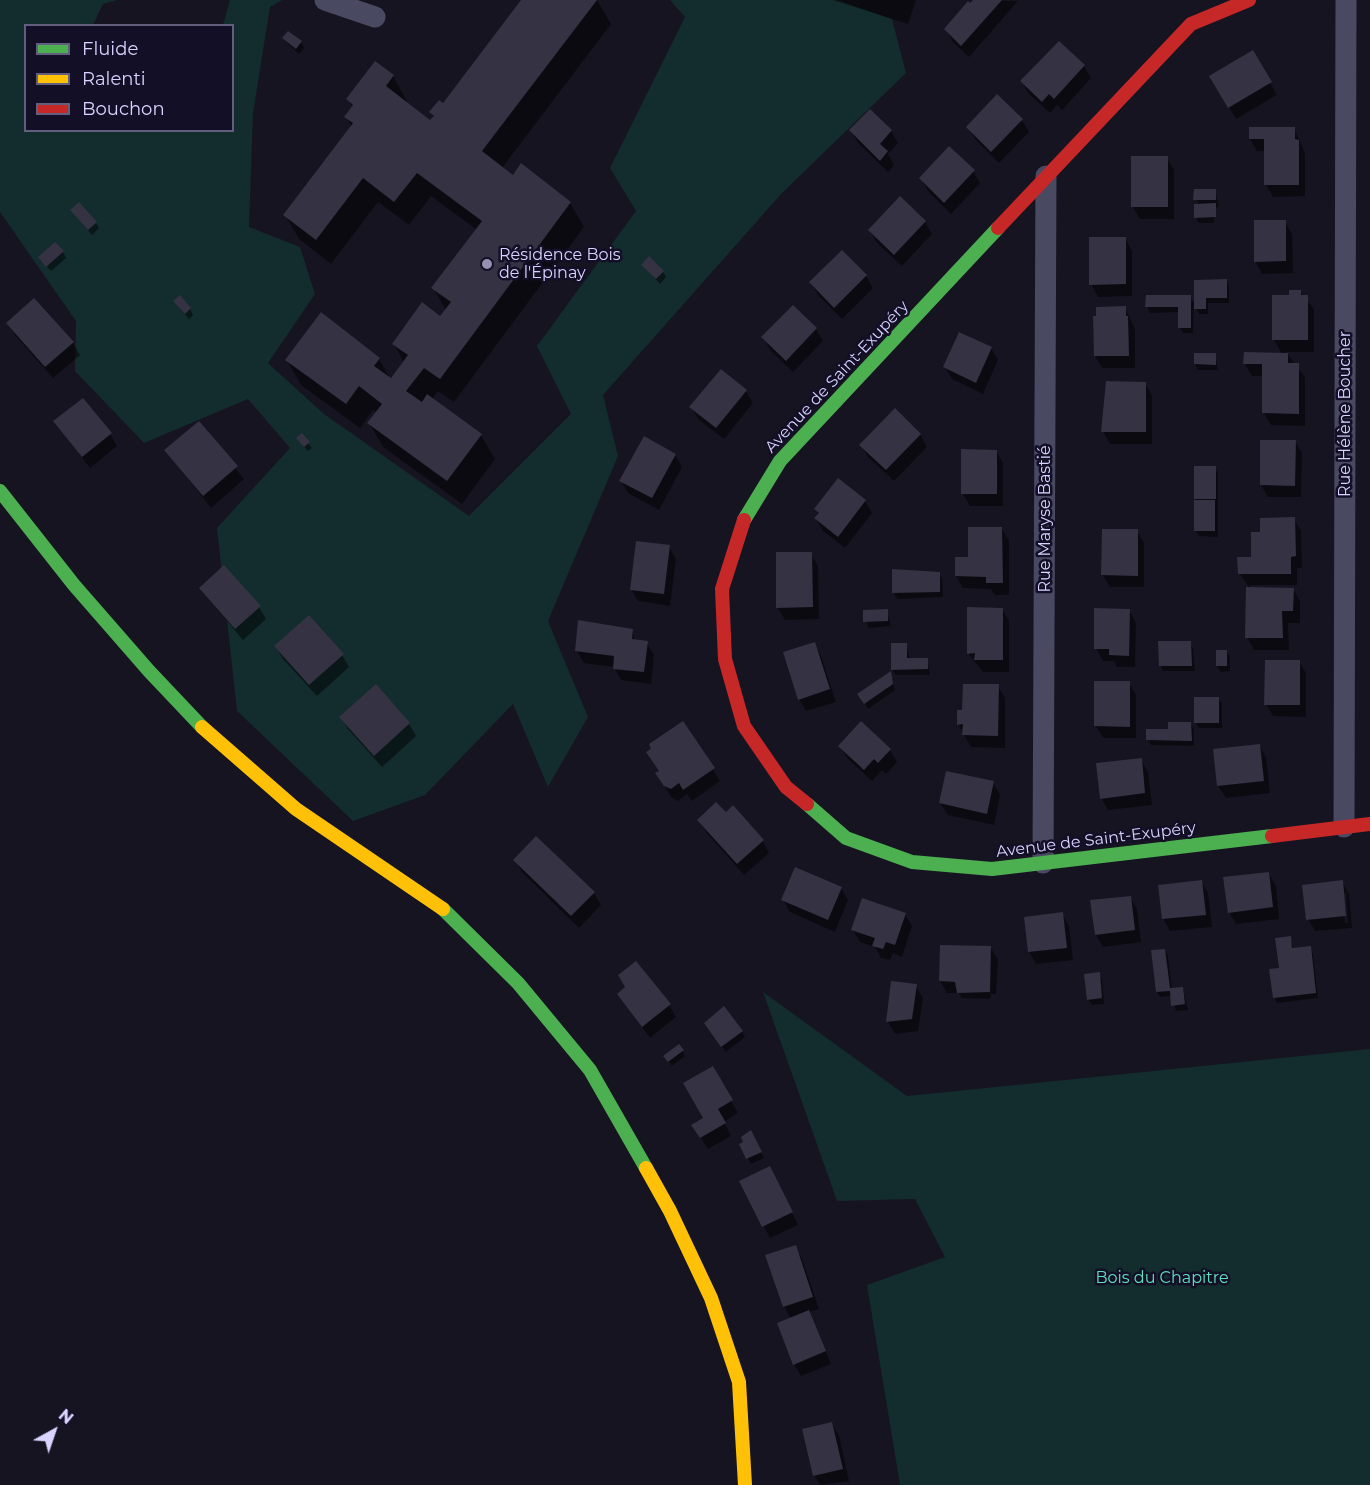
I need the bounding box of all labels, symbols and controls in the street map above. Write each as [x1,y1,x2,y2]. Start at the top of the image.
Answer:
legend [24,24,234,132]
text: Fluide [82,38,138,60]
text: Ralenti [82,68,146,90]
text: Bouchon [82,98,165,120]
place label: Résidence Bois de l'Épinay [499,245,621,283]
marker: Résidence Bois de l'Épinay [480,257,494,271]
street label: Avenue de Saint-Exupéry [761,297,913,457]
street label: Rue Hélène Boucher [1335,331,1355,497]
street label: Rue Maryse Bastié [1035,445,1055,593]
street label: Avenue de Saint-Exupéry [995,818,1197,862]
park label: Bois du Chapitre [1095,1268,1229,1288]
north arrow [24,1401,84,1461]
text: N [55,1405,77,1428]

